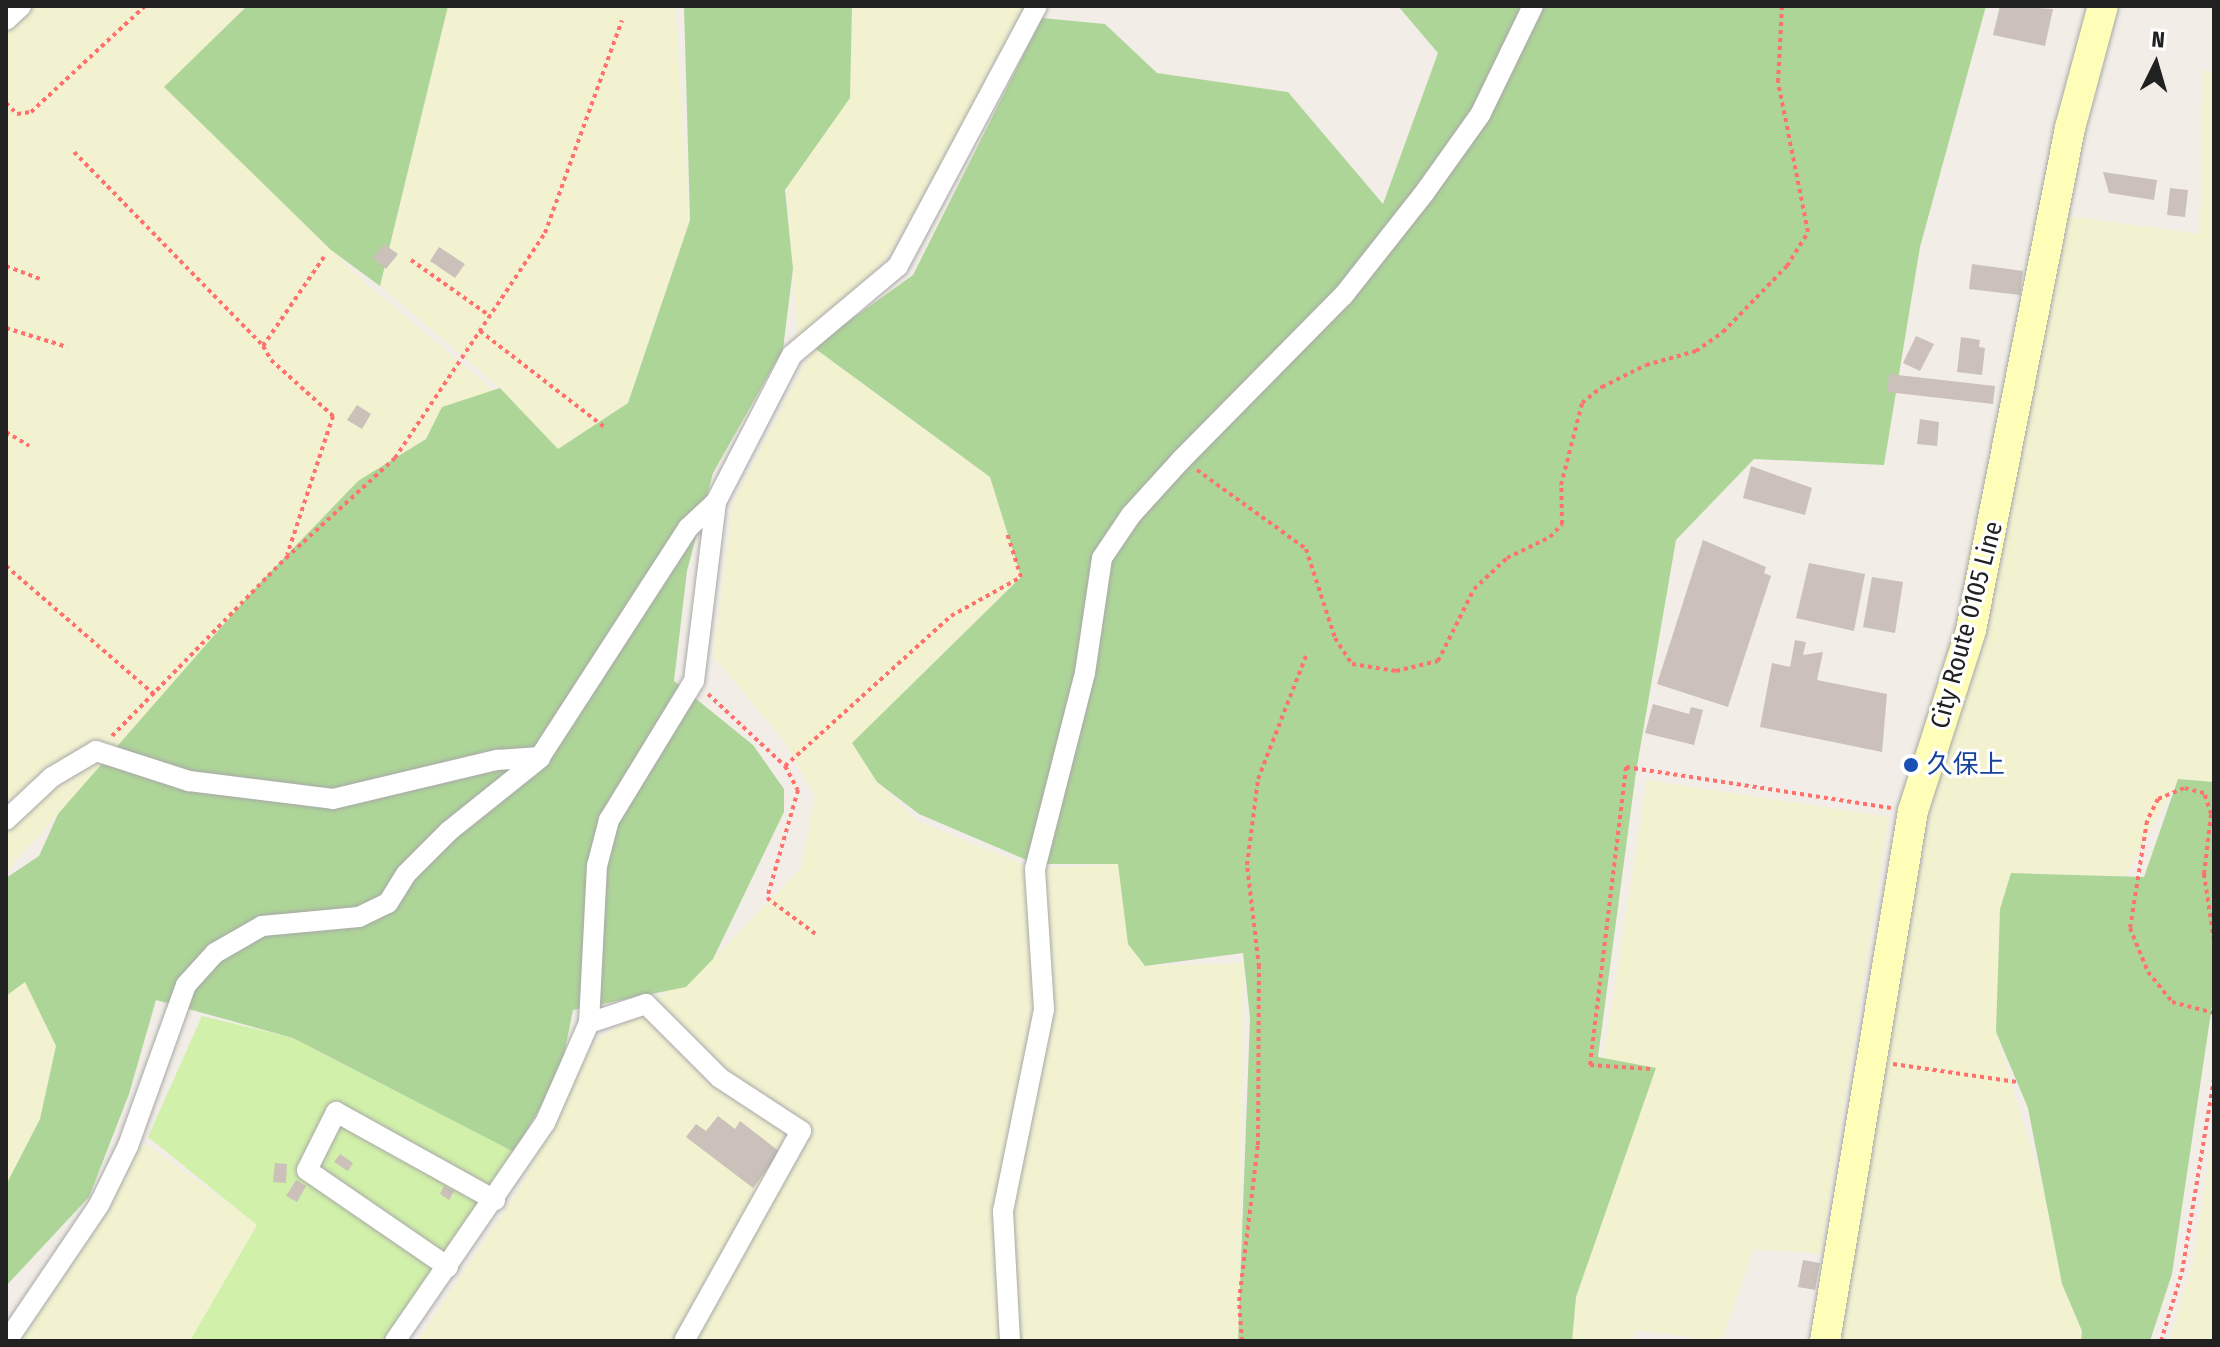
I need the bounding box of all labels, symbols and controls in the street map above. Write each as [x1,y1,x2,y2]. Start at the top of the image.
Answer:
north arrow [2116,24,2196,104]
text: N [2150,26,2166,54]
street label: City Route 0105 Line [1924,518,2010,732]
place label: 久保上 [1927,749,2005,781]
marker: 久保上 [1902,756,1920,774]

